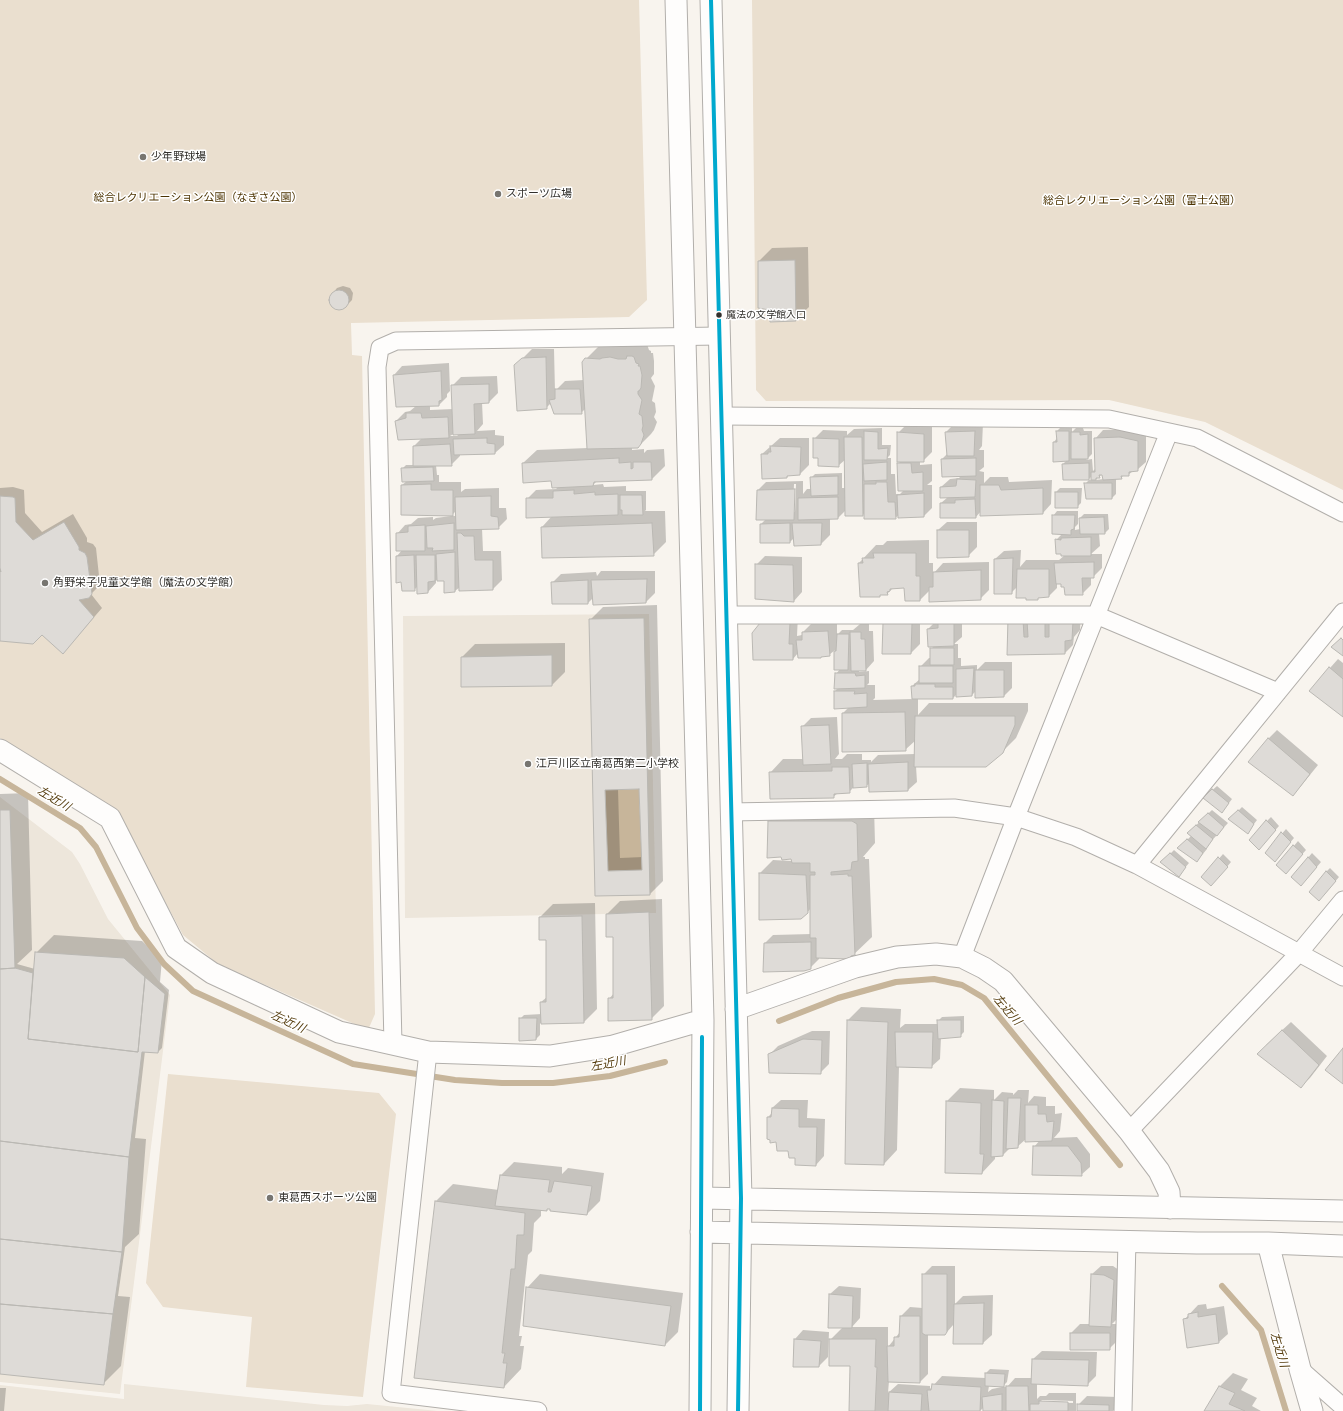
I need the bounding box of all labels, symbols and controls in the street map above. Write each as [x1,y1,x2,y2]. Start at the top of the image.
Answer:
place label: 少年野球場 [151,150,206,164]
marker: 少年野球場 [138,152,148,162]
place label: スポーツ広場 [506,187,572,201]
marker: スポーツ広場 [493,189,503,199]
park label: 総合レクリエーション公園（なぎさ公園） [94,191,302,205]
park label: 総合レクリエーション公園（富士公園） [1043,194,1241,208]
place label: 魔法の文学館入口 [726,309,806,321]
marker: 魔法の文学館入口 [714,310,724,320]
place label: 角野栄子児童文学館（魔法の文学館） [53,576,240,590]
marker: 角野栄子児童文学館（魔法の文学館） [40,578,50,588]
place label: 江戸川区立南葛西第二小学校 [536,757,679,771]
marker: 江戸川区立南葛西第二小学校 [523,759,533,769]
water label: 左近川 [35,784,73,814]
water label: 左近川 [990,992,1024,1028]
water label: 左近川 [269,1008,307,1036]
water label: 左近川 [589,1054,627,1074]
place label: 東葛西スポーツ公園 [278,1191,377,1205]
marker: 東葛西スポーツ公園 [265,1193,275,1203]
water label: 左近川 [1267,1331,1291,1369]

